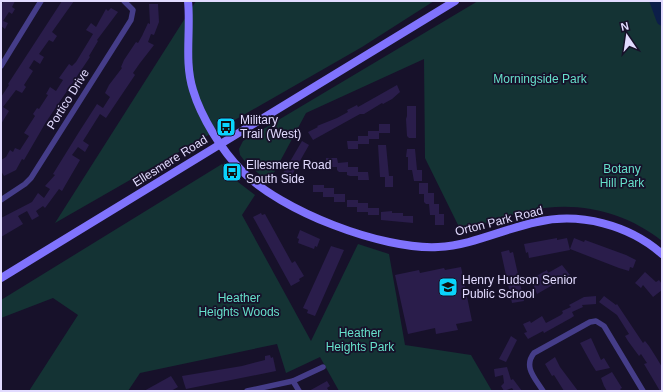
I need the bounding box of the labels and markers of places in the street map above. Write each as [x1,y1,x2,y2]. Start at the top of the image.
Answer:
place label: Military Trail (West) [240,113,301,141]
bus stop icon: Military Trail (West) [215,116,237,138]
place label: Ellesmere Road South Side [246,158,331,186]
bus stop icon: Ellesmere Road South Side [221,161,243,183]
place label: Henry Hudson Senior Public School [462,273,577,301]
school or university icon: Henry Hudson Senior Public School [437,276,459,298]

